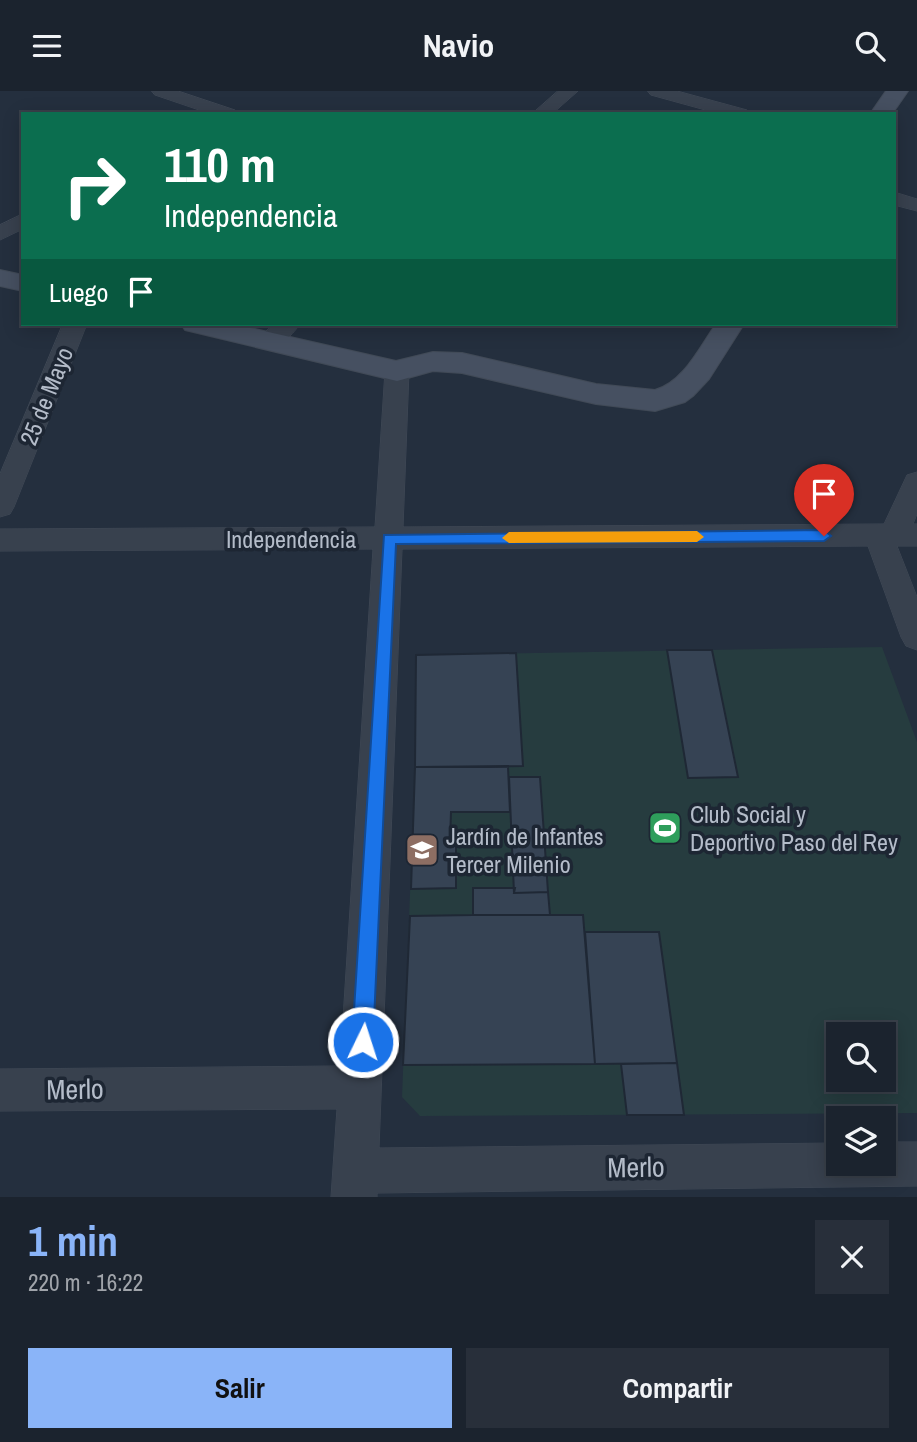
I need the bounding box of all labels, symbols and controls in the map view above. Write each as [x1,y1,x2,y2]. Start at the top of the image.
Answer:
text: Navio [423,24,494,67]
icon: menu [28,27,66,65]
icon: search [851,27,889,65]
text: 110 m [164,131,276,197]
icon: right [49,140,140,231]
text: Independencia [164,194,338,237]
icon: arrive [122,273,160,311]
text: Luego [49,275,108,310]
street label: 25 de Mayo [12,342,80,450]
pin [794,464,854,536]
icon: arrive [805,475,843,513]
street label: Independencia [226,523,356,555]
place label: Club Social y Deportivo Paso del Rey [690,798,898,858]
sports icon: Club Social y Deportivo Paso del Rey [646,809,684,847]
place label: Jardín de Infantes Tercer Milenio [446,820,604,880]
school or university icon: Jardín de Infantes Tercer Milenio [403,831,441,869]
position arrow [326,1005,400,1079]
map controls [826,1022,896,1176]
button: search [826,1022,896,1092]
street label: Merlo [46,1070,104,1108]
button: layers [826,1106,896,1176]
street label: Merlo [607,1148,665,1186]
text: 1 min [28,1213,118,1269]
button: close [815,1220,889,1294]
text: 220 m · 16:22 [28,1267,143,1298]
button: Salir [28,1348,452,1428]
button: Compartir [466,1348,889,1428]

